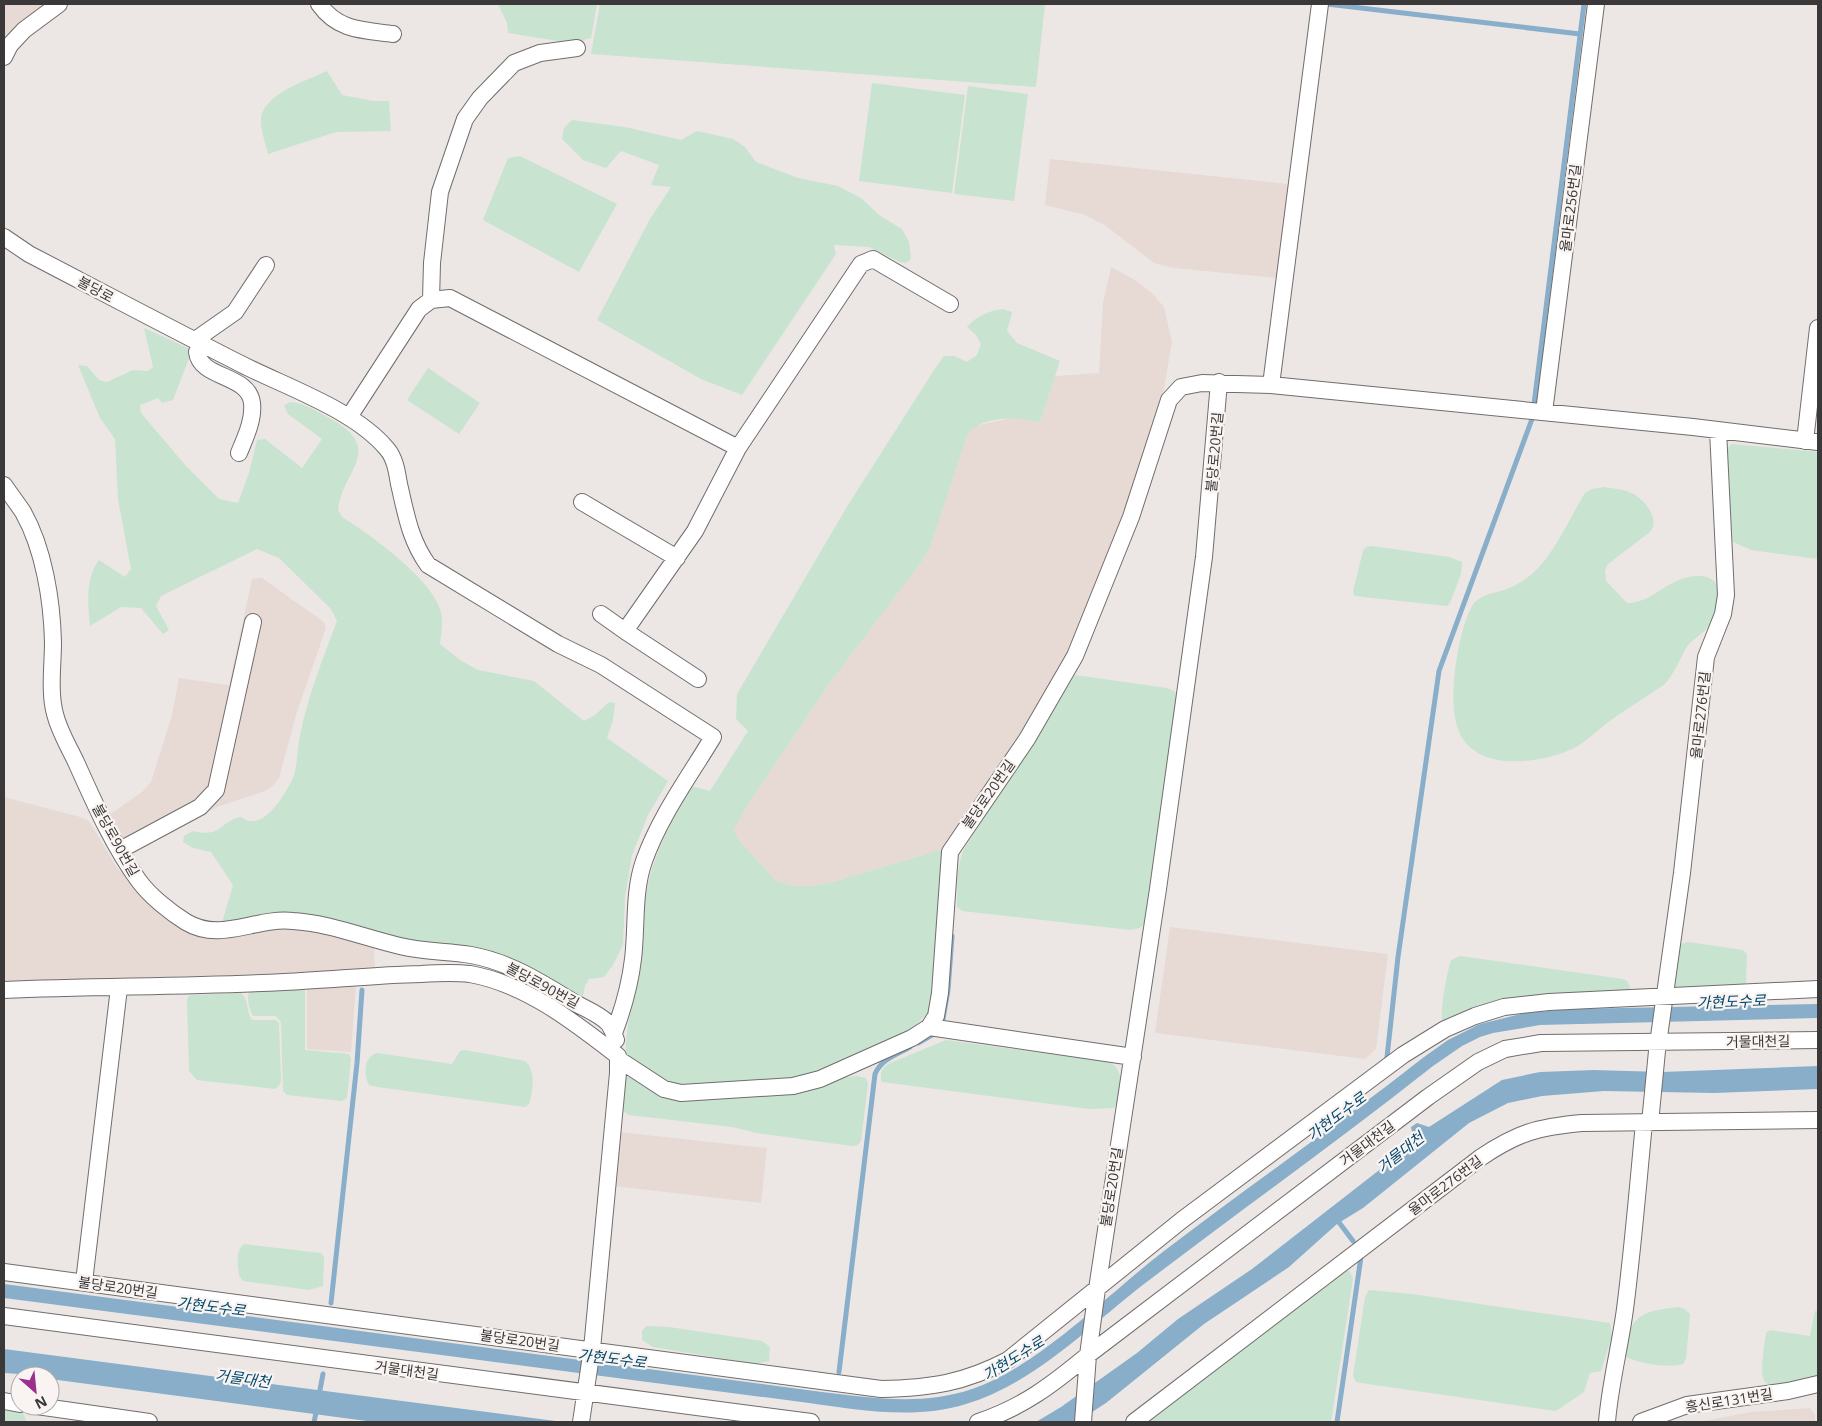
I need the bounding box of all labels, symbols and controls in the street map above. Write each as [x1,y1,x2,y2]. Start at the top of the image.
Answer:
street label: 율마로256번길 [1555,163,1585,253]
street label: 불당로 [74,272,118,307]
street label: 불당로20번길 [1201,411,1227,493]
street label: 율마로276번길 [1686,670,1714,760]
street label: 불당로20번길 [957,756,1019,832]
street label: 불당로90번길 [88,800,144,880]
street label: 불당로90번길 [503,958,583,1012]
water label: 가현도수로 [1696,990,1767,1012]
street label: 거물대천길 [1726,1031,1790,1051]
water label: 가현도수로 [1302,1087,1371,1145]
street label: 거물대천길 [1336,1116,1398,1170]
water label: 거물대천 [1372,1126,1430,1177]
street label: 불당로20번길 [1095,1146,1127,1228]
street label: 율마로276번길 [1404,1151,1486,1219]
street label: 불당로20번길 [77,1272,159,1302]
water label: 가현도수로 [176,1292,248,1320]
street label: 불당로20번길 [479,1325,561,1355]
water label: 가현도수로 [978,1331,1049,1385]
water label: 가현도수로 [577,1344,649,1372]
street label: 거물대천길 [374,1356,440,1384]
water label: 거물대천 [214,1364,274,1392]
north arrow [10,1366,60,1416]
street label: 흥신로131번길 [1684,1384,1774,1416]
text: N [32,1392,51,1414]

